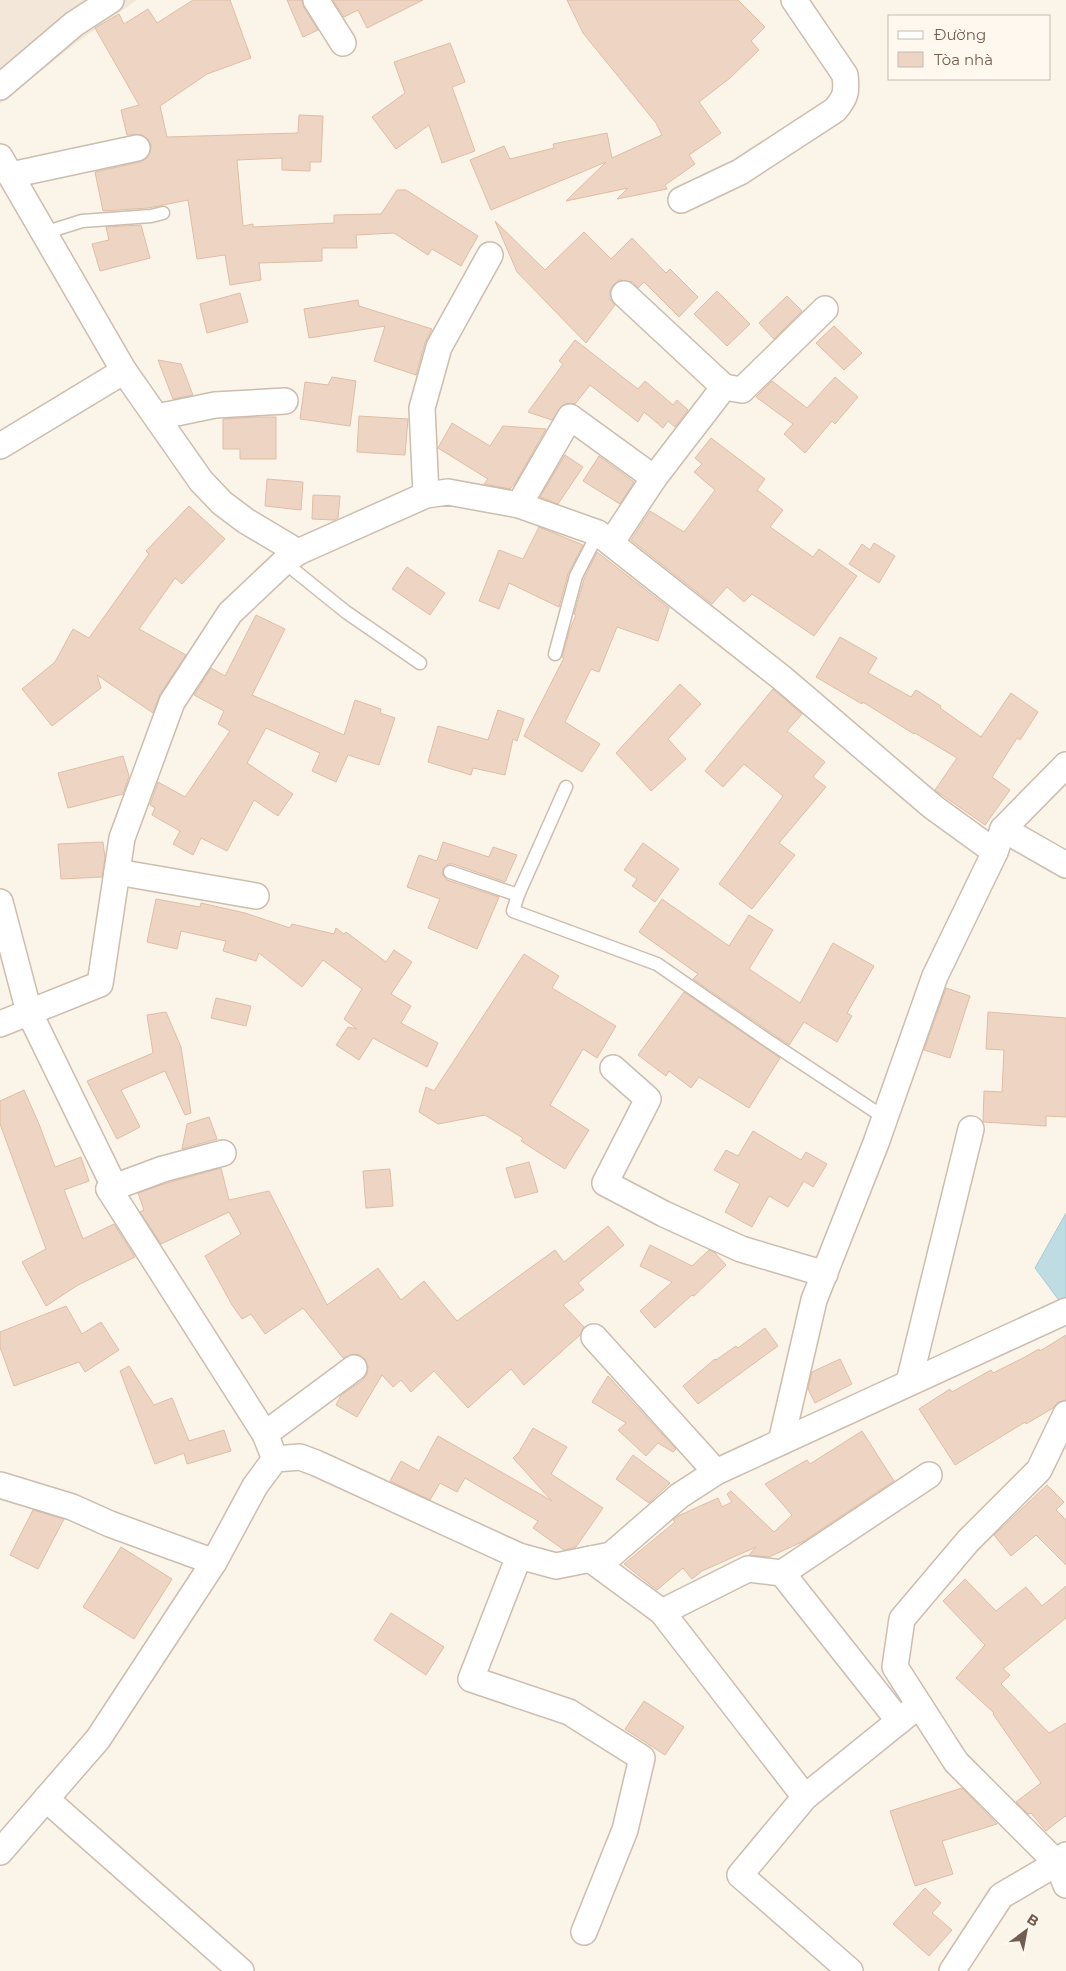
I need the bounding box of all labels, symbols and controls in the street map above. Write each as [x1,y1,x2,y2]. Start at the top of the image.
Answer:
legend [888,15,1051,80]
text: Đường [934,25,986,44]
text: Tòa nhà [934,50,993,69]
north arrow [1001,1906,1051,1956]
text: B [1024,1910,1042,1931]

